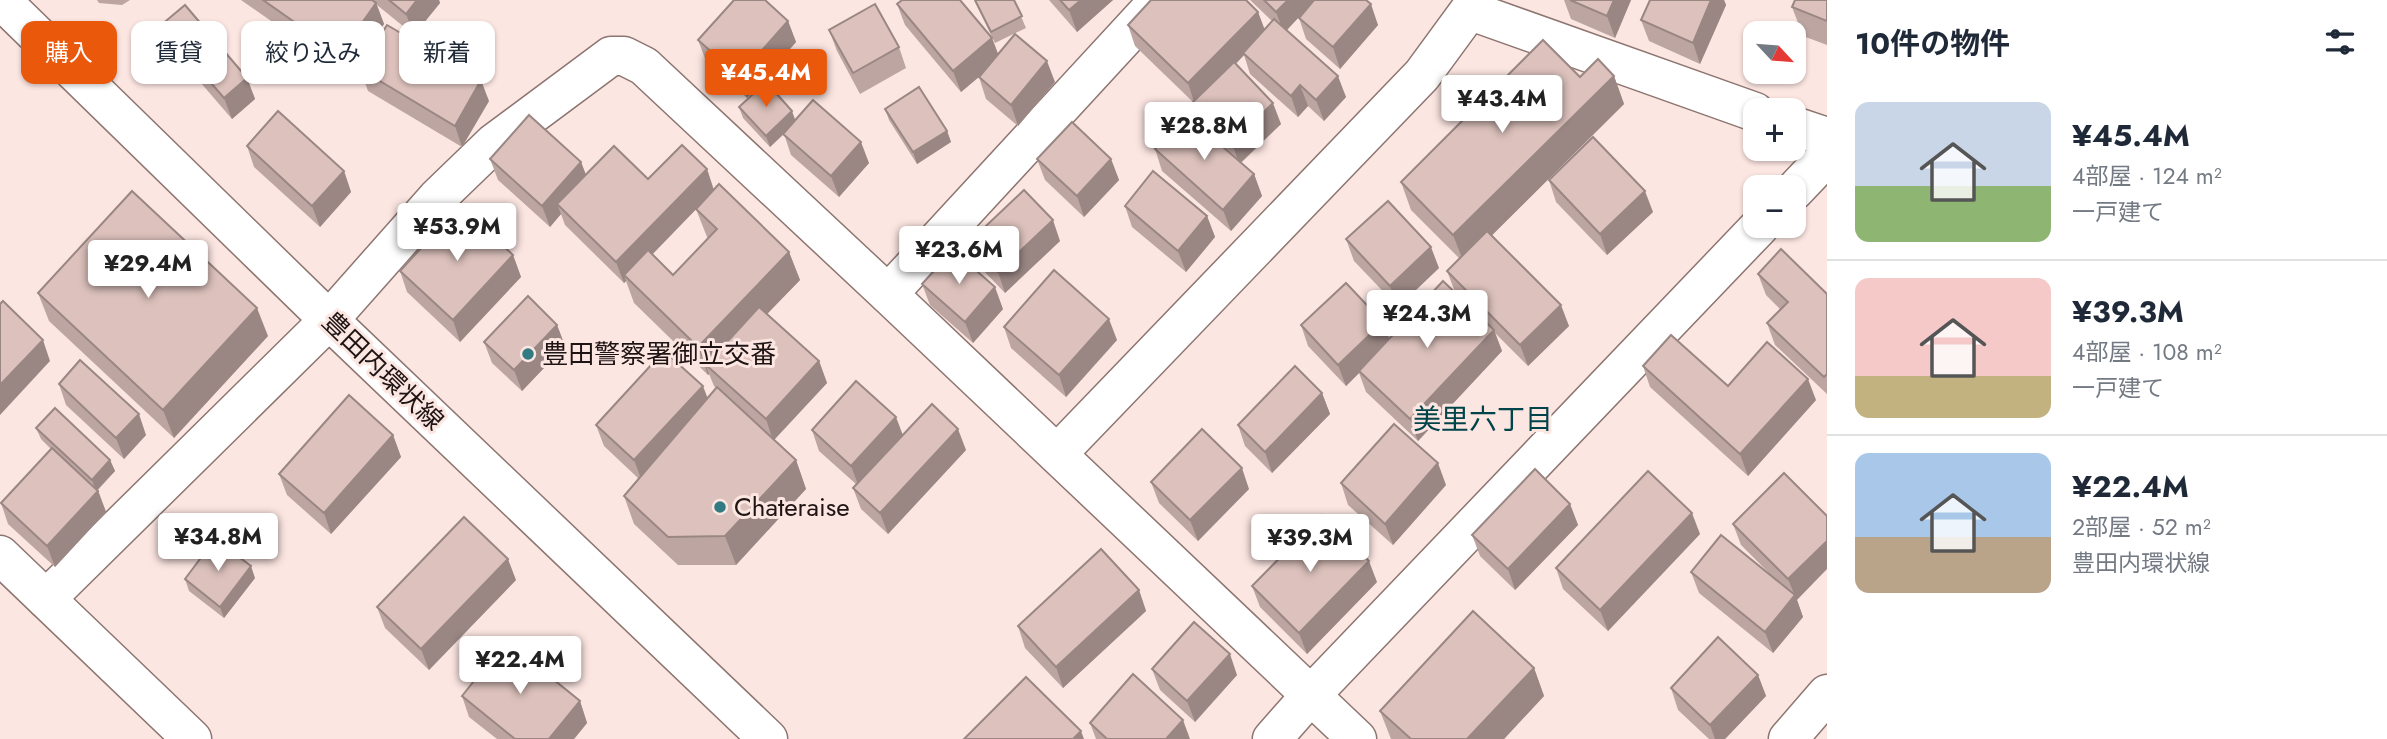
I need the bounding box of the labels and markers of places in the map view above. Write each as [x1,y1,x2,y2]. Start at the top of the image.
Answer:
pin: ¥45.4M [709,50,823,109]
pin: ¥43.4M [1445,76,1559,135]
pin: ¥28.8M [1147,102,1261,162]
pin: ¥53.9M [400,204,514,263]
pin: ¥23.6M [902,226,1016,286]
pin: ¥29.4M [91,240,205,300]
pin: ¥24.3M [1370,290,1484,350]
place label: 豊田警察署御立交番 [542,335,776,373]
marker: 豊田警察署御立交番 [520,346,536,362]
place label: Chateraise [734,488,850,526]
marker: Chateraise [712,499,728,515]
pin: ¥34.8M [161,514,275,573]
pin: ¥39.3M [1253,514,1367,574]
pin: ¥22.4M [463,636,577,696]

